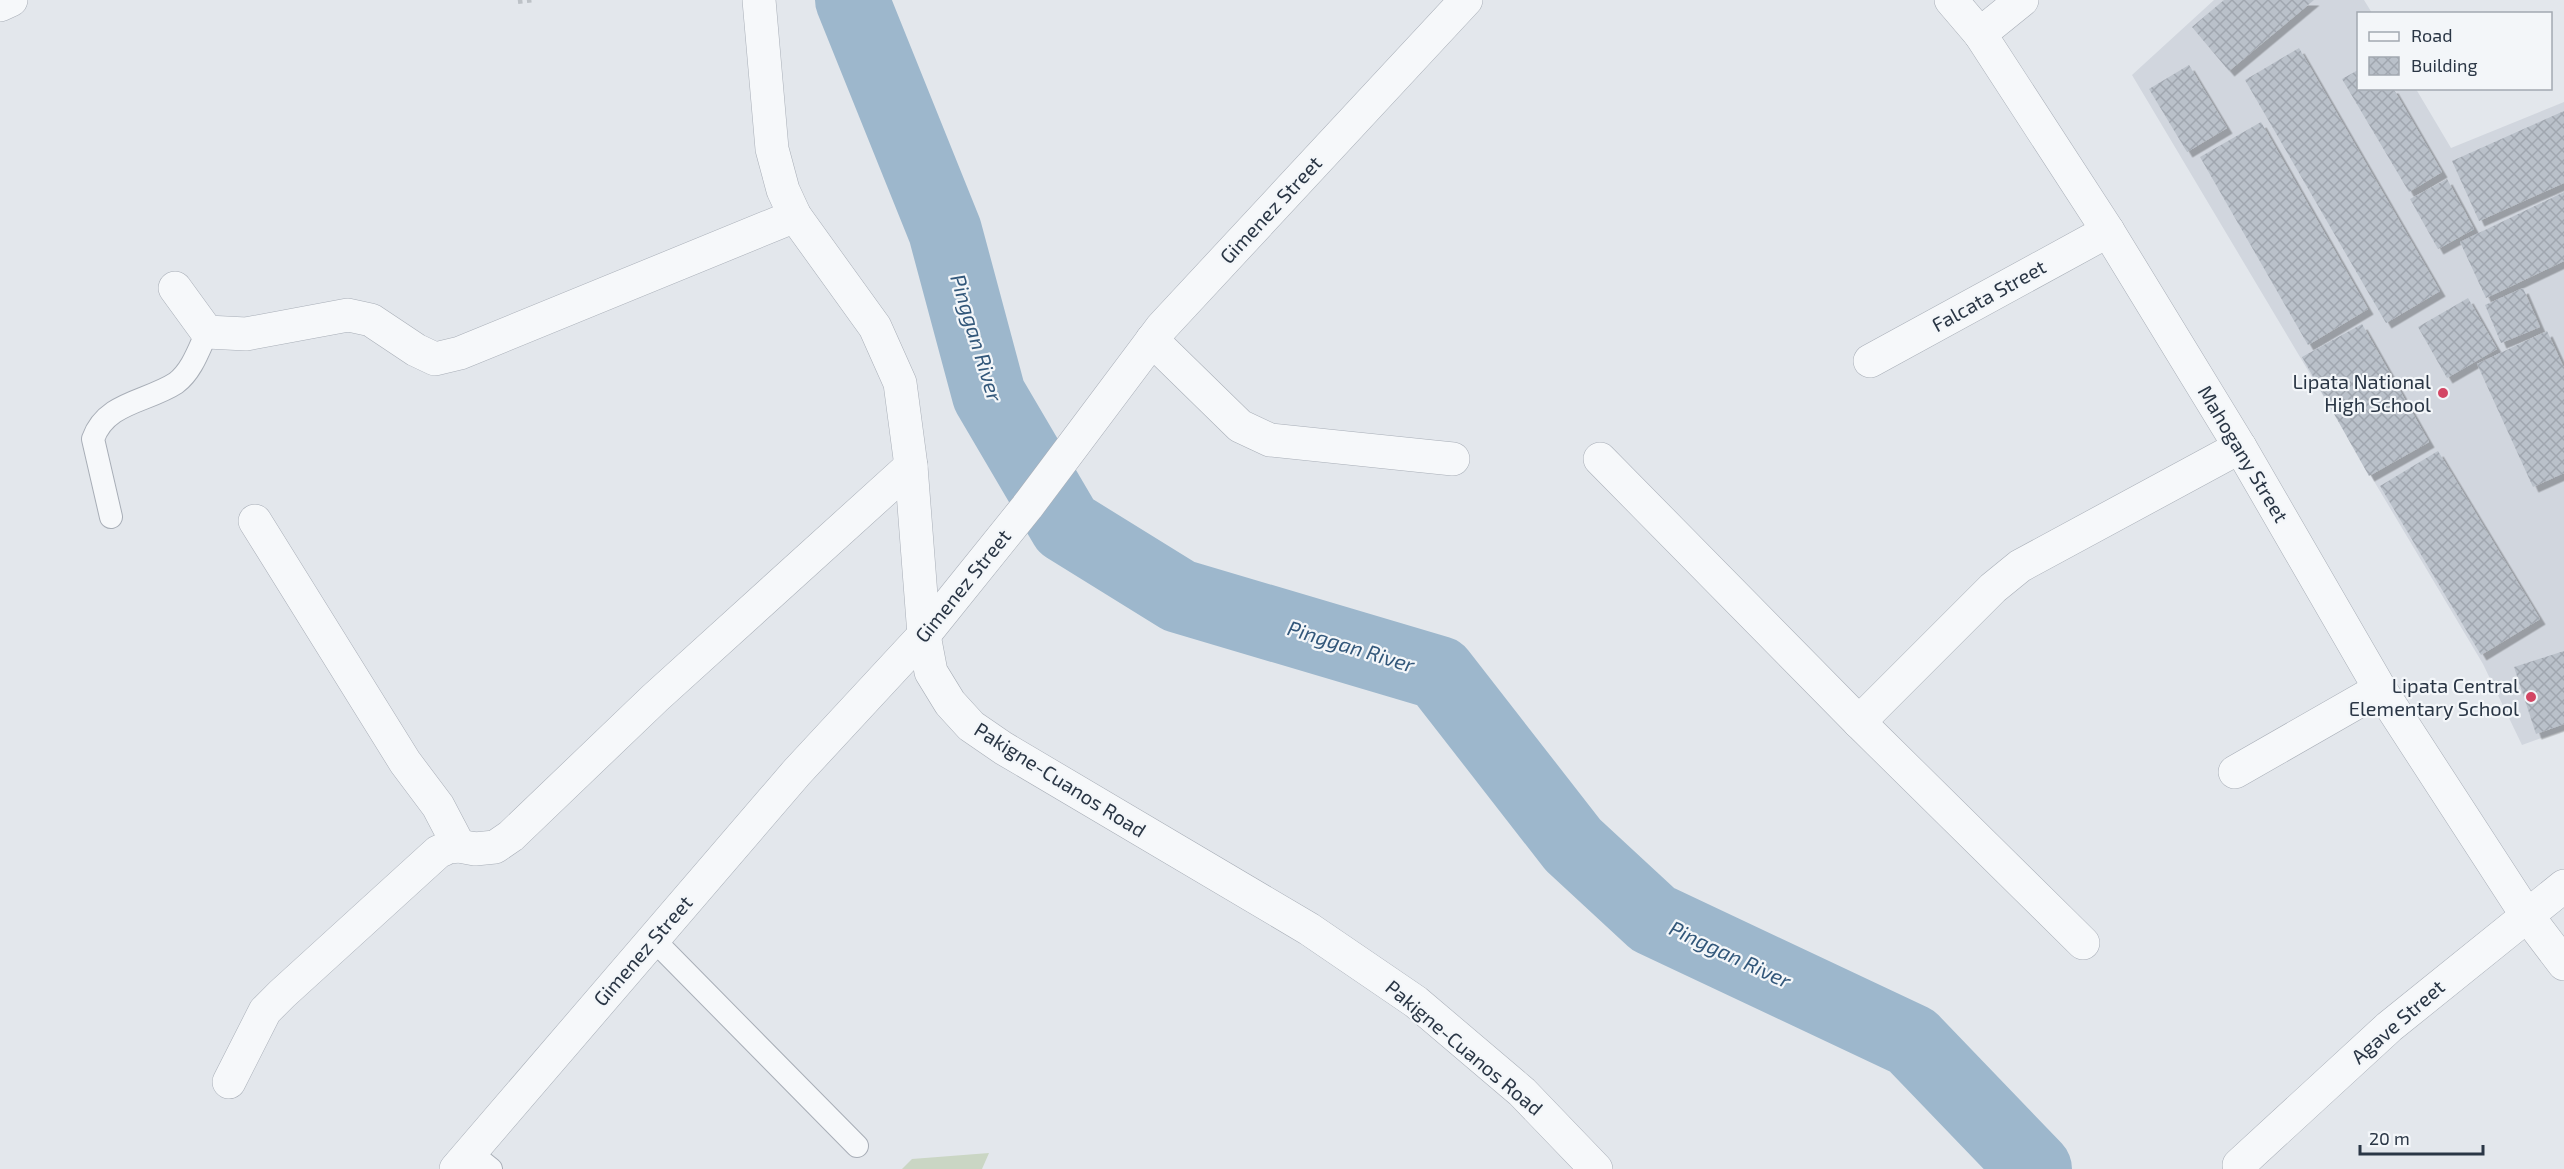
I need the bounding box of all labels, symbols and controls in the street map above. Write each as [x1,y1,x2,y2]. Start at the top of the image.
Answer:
legend [2357,12,2552,90]
text: Road [2411,24,2452,46]
text: Building [2411,54,2478,76]
street label: Gimenez Street [1214,150,1326,268]
street label: Falcata Street [1927,254,2050,336]
water label: Pinggan River [946,271,1009,405]
place label: Lipata National High School [2293,369,2431,416]
street label: Mahogany Street [2194,381,2294,527]
marker: Lipata National High School [2436,386,2450,400]
street label: Gimenez Street [909,524,1015,647]
water label: Pinggan River [1285,614,1419,677]
place label: Lipata Central Elementary School [2349,673,2519,720]
marker: Lipata Central Elementary School [2524,690,2538,704]
street label: Pakigne-Cuanos Road [970,717,1151,842]
street label: Gimenez Street [588,890,697,1010]
water label: Pinggan River [1666,915,1796,993]
street label: Pakigne-Cuanos Road [1381,974,1548,1120]
street label: Agave Street [2346,974,2449,1068]
scale bar [2360,1118,2483,1156]
text: 20 m [2369,1127,2410,1149]

